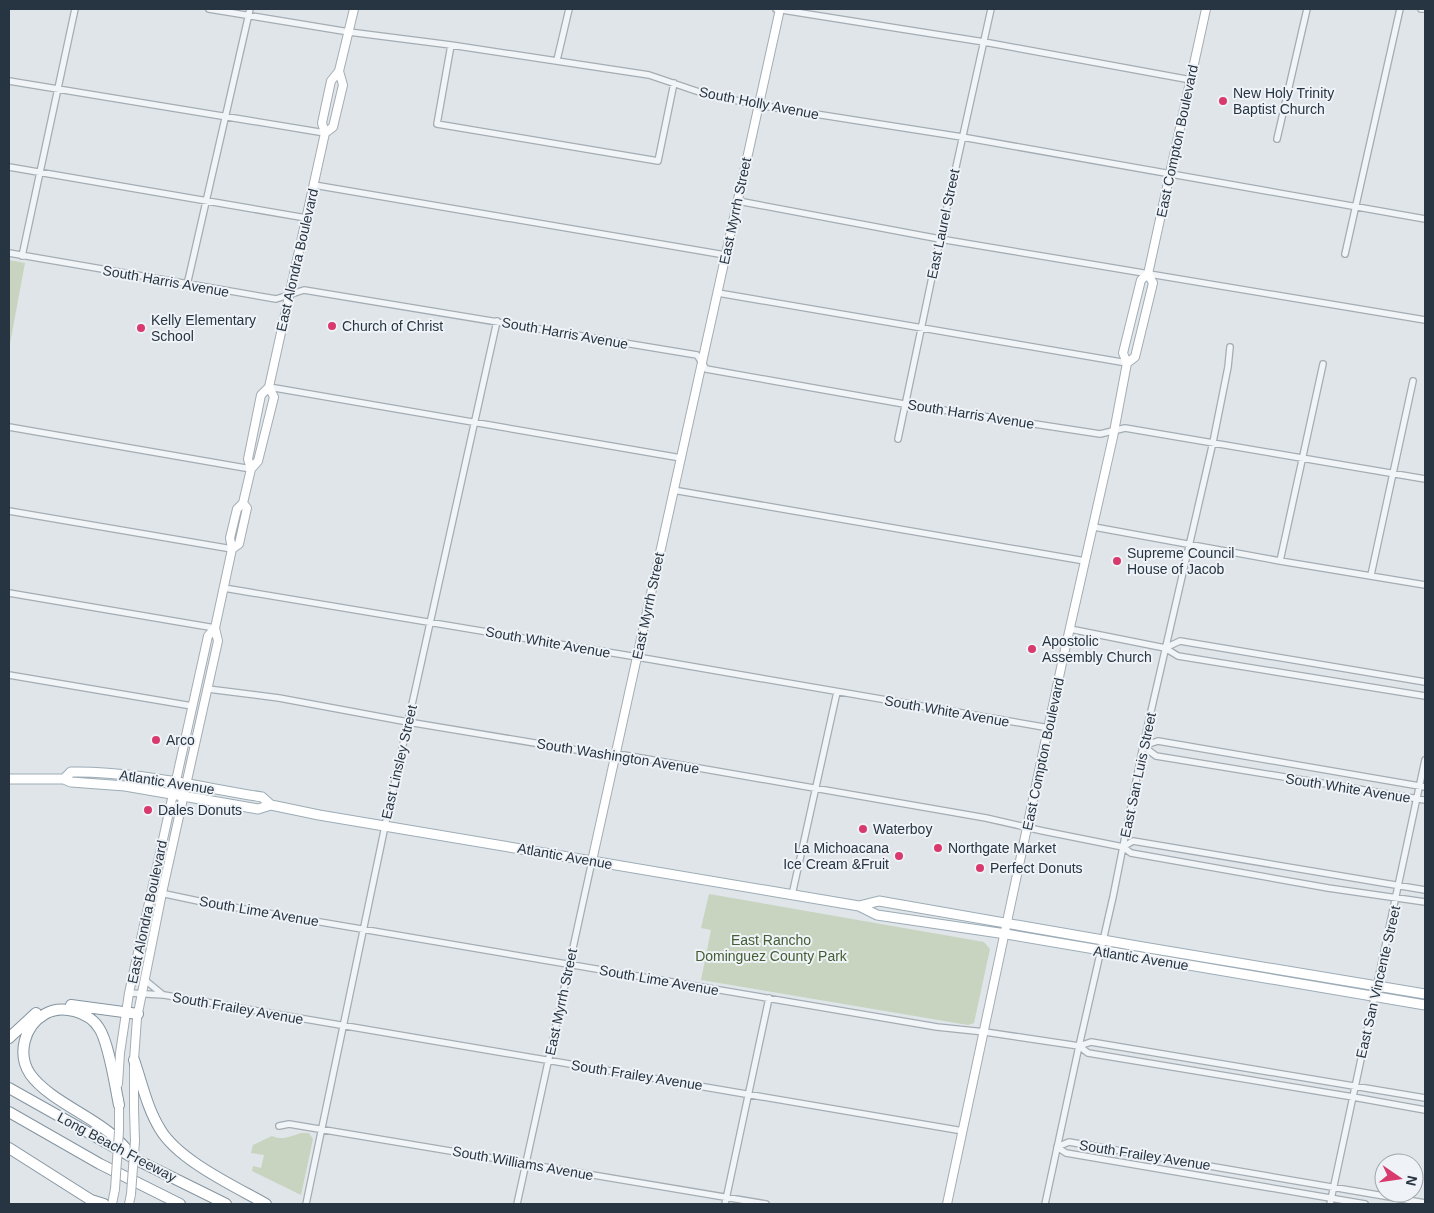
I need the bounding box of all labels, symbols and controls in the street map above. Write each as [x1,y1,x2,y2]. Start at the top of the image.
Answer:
street label: East Compton Boulevard [1153,63,1201,219]
street label: South Holly Avenue [698,84,821,123]
place label: New Holy Trinity Baptist Church [1233,85,1334,117]
marker: New Holy Trinity Baptist Church [1217,95,1229,107]
street label: East Myrrh Street [716,156,754,266]
street label: East Laurel Street [924,167,962,280]
street label: East Alondra Boulevard [273,187,321,333]
street label: South Harris Avenue [102,262,231,300]
place label: Kelly Elementary School [151,312,256,344]
street label: South Harris Avenue [501,314,630,352]
place label: Church of Christ [342,318,443,334]
marker: Church of Christ [326,320,338,332]
marker: Kelly Elementary School [135,322,147,334]
street label: South Harris Avenue [906,396,1036,432]
place label: Supreme Council House of Jacob [1127,545,1234,577]
street label: East Myrrh Street [629,551,667,661]
marker: Supreme Council House of Jacob [1111,555,1123,567]
street label: South White Avenue [484,623,612,661]
place label: Apostolic Assembly Church [1042,633,1152,665]
marker: Apostolic Assembly Church [1026,643,1038,655]
street label: East Compton Boulevard [1019,676,1067,832]
street label: South White Avenue [883,692,1011,730]
street label: East Linsley Street [378,703,420,821]
street label: East San Luis Street [1117,711,1159,839]
place label: Arco [166,732,195,748]
marker: Arco [150,734,162,746]
street label: South Washington Avenue [536,735,701,777]
street label: Atlantic Avenue [118,767,216,797]
street label: South White Avenue [1284,770,1412,806]
place label: Dales Donuts [158,802,242,818]
marker: Dales Donuts [142,804,154,816]
place label: Waterboy [873,821,932,837]
marker: Waterboy [857,823,869,835]
street label: East Alondra Boulevard [124,839,170,985]
street label: Atlantic Avenue [516,840,614,872]
place label: La Michoacana Ice Cream &Fruit [783,840,889,872]
place label: Northgate Market [948,840,1056,856]
marker: Northgate Market [932,842,944,854]
marker: La Michoacana Ice Cream &Fruit [893,850,905,862]
place label: Perfect Donuts [990,860,1083,876]
marker: Perfect Donuts [974,862,986,874]
street label: South Lime Avenue [198,893,320,929]
street label: East San Vincente Street [1353,904,1403,1060]
park label: East Rancho Dominguez County Park [695,932,848,964]
street label: Atlantic Avenue [1092,943,1190,973]
street label: East Myrrh Street [542,947,580,1057]
street label: South Lime Avenue [598,962,720,998]
street label: South Frailey Avenue [171,989,305,1027]
street label: South Frailey Avenue [570,1057,704,1093]
street label: Long Beach Freeway [55,1109,179,1185]
street label: South Frailey Avenue [1078,1137,1212,1173]
street label: South Williams Avenue [451,1143,595,1183]
north arrow [1374,1153,1424,1203]
text: N [1403,1174,1421,1188]

